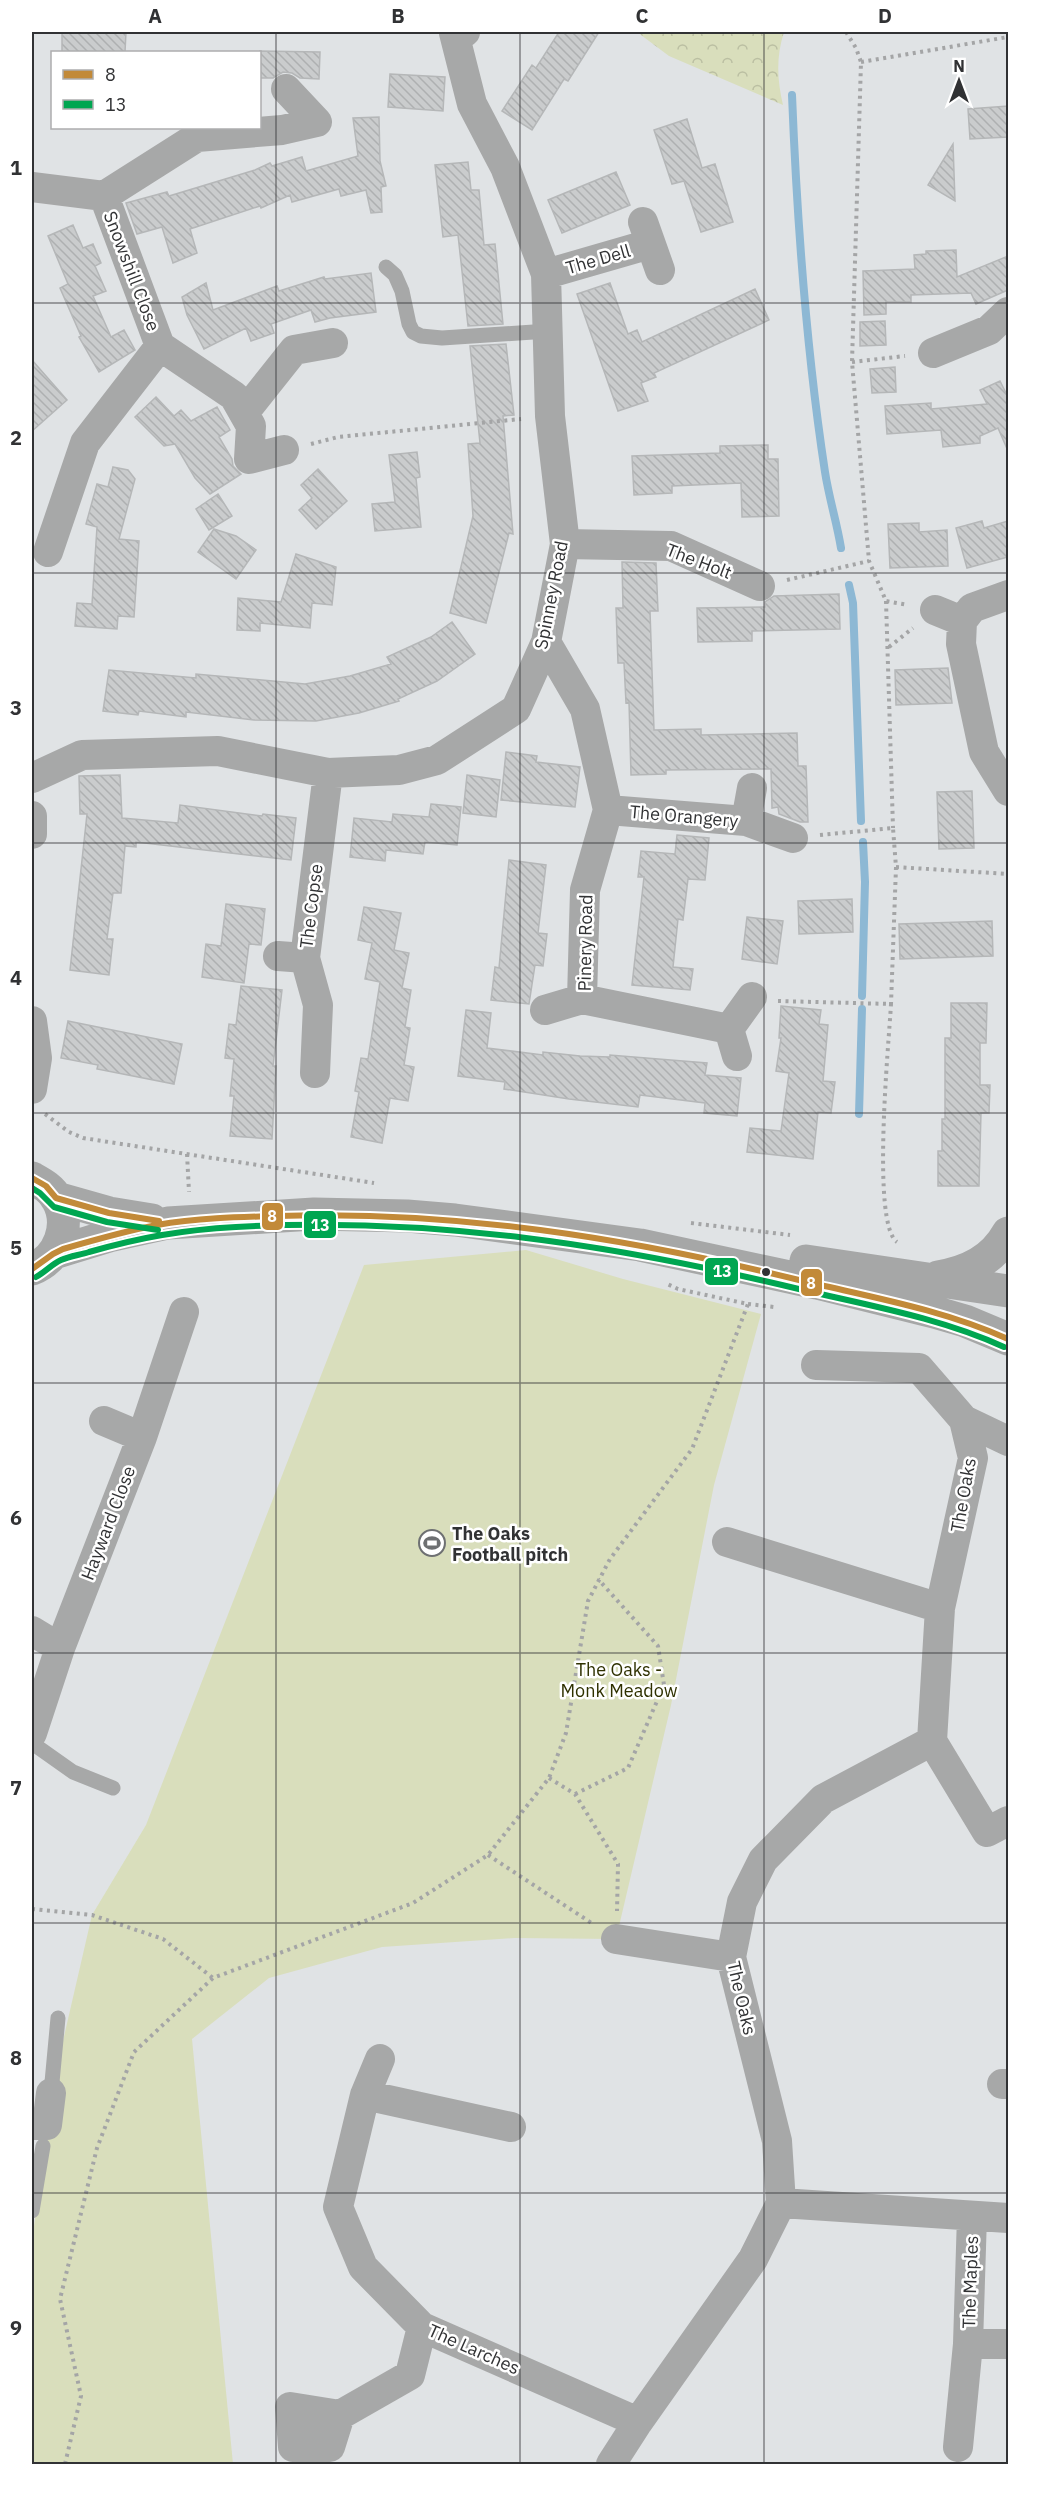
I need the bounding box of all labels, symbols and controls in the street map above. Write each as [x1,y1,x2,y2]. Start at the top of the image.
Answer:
text: A [148,2,162,29]
text: B [391,2,405,29]
text: C [635,2,649,29]
text: D [878,2,892,29]
legend [51,51,261,129]
north arrow [929,51,989,111]
text: N [953,56,965,76]
text: 8 [105,63,116,86]
text: 13 [105,93,127,116]
text: 1 [10,154,22,181]
street label: Snowshill Close [99,208,165,334]
street label: The Dell [563,239,633,279]
text: 2 [10,424,22,451]
street label: The Holt [663,538,735,584]
street label: Spinney Road [529,539,573,651]
text: 3 [10,694,22,721]
street label: The Orangery [629,800,739,832]
street label: The Copse [294,862,328,950]
street label: Pinery Road [573,894,597,992]
text: 4 [10,964,22,991]
line badge: 8 [261,1202,284,1231]
text: 8 [267,1206,277,1226]
line badge: 13 [303,1210,337,1239]
text: 13 [310,1215,330,1235]
text: 5 [10,1234,22,1261]
line badge: 13 [704,1257,739,1286]
text: 13 [712,1261,732,1281]
unlabelled marker [760,1266,772,1278]
line badge: 8 [800,1268,823,1297]
text: 8 [806,1273,816,1293]
street label: The Oaks [945,1456,981,1534]
street label: Hayward Close [76,1463,140,1583]
text: 6 [10,1504,22,1531]
place label: The Oaks Football pitch [452,1522,568,1566]
sports icon: The Oaks Football pitch [417,1528,447,1558]
park label: The Oaks - Monk Meadow [560,1658,678,1702]
text: 7 [10,1774,22,1801]
street label: The Oaks [722,1959,762,2037]
text: 8 [10,2044,22,2071]
street label: The Maples [957,2235,983,2329]
text: 9 [10,2314,22,2341]
street label: The Larches [425,2319,523,2379]

